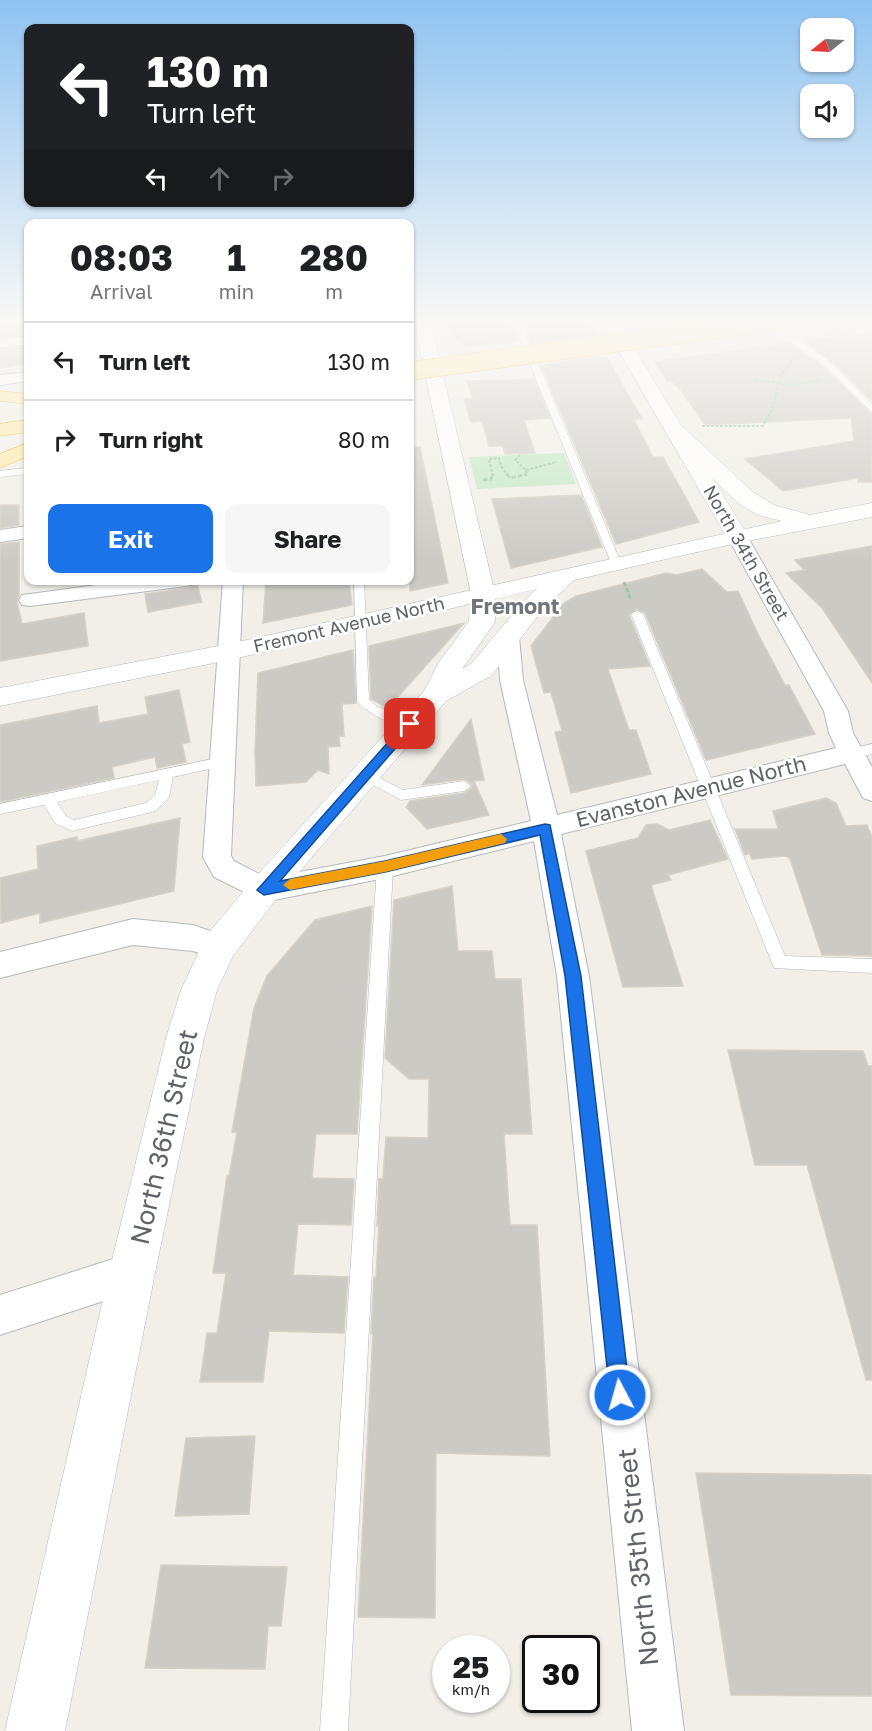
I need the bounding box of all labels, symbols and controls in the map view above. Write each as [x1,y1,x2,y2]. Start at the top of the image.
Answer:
north arrow [800,18,854,72]
map controls [800,18,854,138]
text: 130 m [147,46,269,96]
icon: left [48,48,126,126]
button: sound [800,84,854,138]
text: Turn left [147,97,256,129]
icon: left [140,162,173,195]
icon: ahead [203,162,236,195]
icon: right [266,162,299,195]
text: 08:03 [70,236,173,279]
text: 1 [227,236,246,279]
text: 280 [300,236,368,279]
text: Arrival [90,279,153,303]
text: min [219,279,254,303]
text: m [325,279,343,303]
icon: left [48,345,81,378]
text: Turn left [99,348,190,375]
text: 130 m [328,348,390,375]
icon: right [48,423,81,456]
text: Turn right [99,426,203,453]
text: 80 m [338,426,390,453]
street label: North 34th Street [699,481,794,624]
button: Exit [48,504,213,573]
button: Share [225,504,390,573]
street label: Fremont Avenue North [251,591,446,657]
district label: Fremont [471,592,560,619]
pin [384,698,435,749]
icon: arrive [393,707,426,740]
street label: Evanston Avenue North [573,750,809,832]
street label: North 36th Street [124,1026,203,1247]
position arrow [588,1363,652,1427]
street label: North 35th Street [611,1447,664,1668]
speed limit sign: 30 [522,1635,600,1713]
text: 25 [453,1649,489,1685]
text: km/h [452,1680,490,1698]

